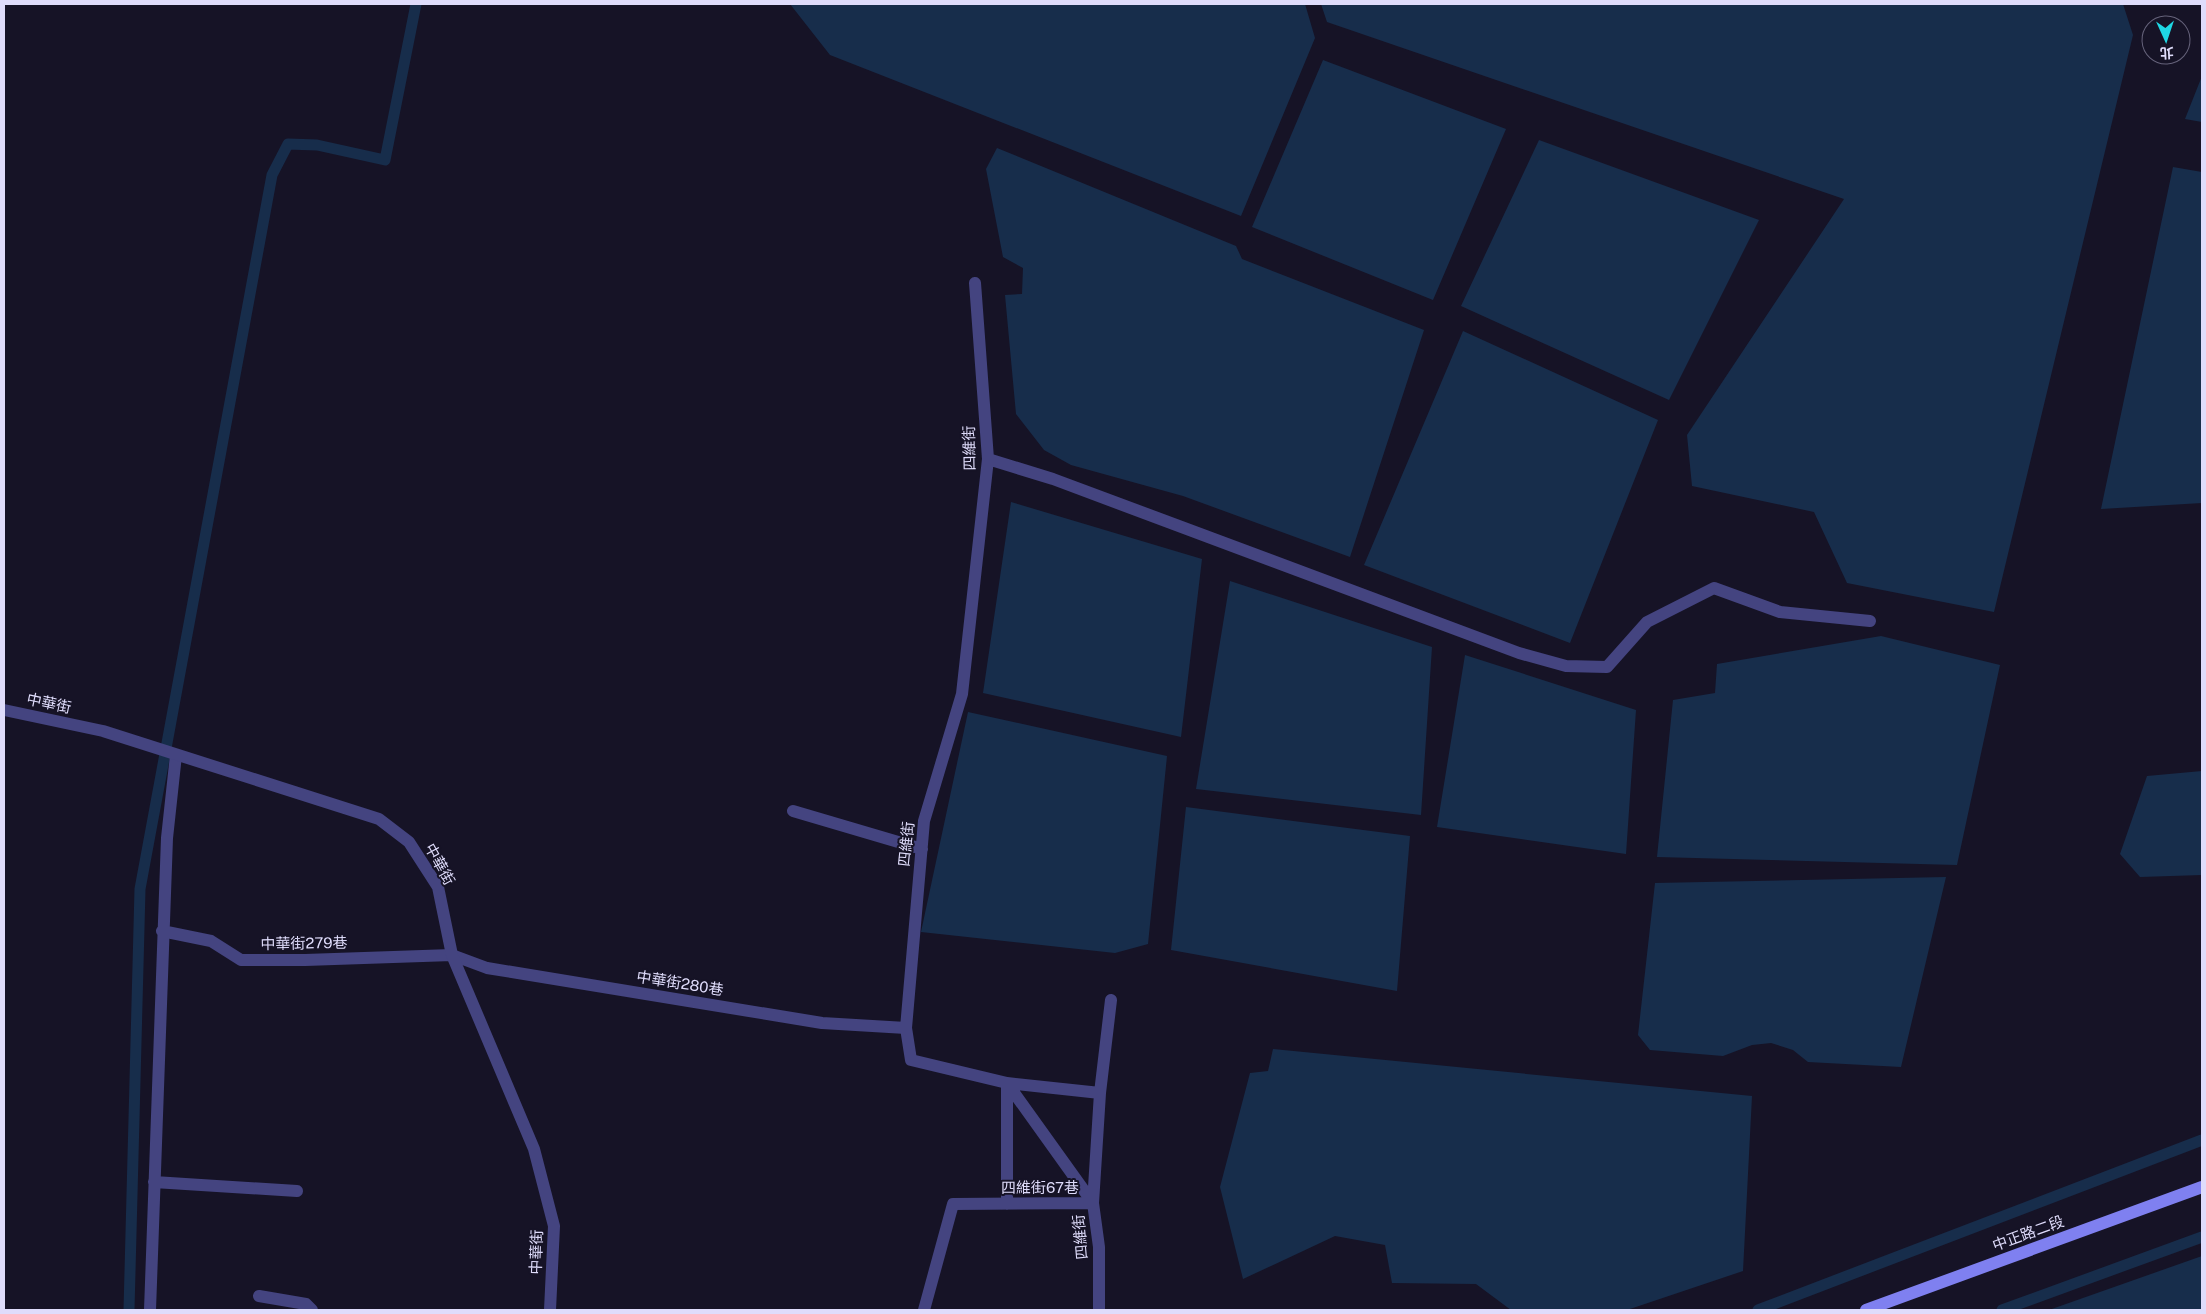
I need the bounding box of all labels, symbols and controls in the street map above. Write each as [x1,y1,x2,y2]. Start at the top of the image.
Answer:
north arrow [2141,15,2191,65]
text: 北 [2159,45,2174,61]
street label: 四維街 [960,425,978,471]
street label: 中華街 [25,690,73,716]
street label: 四維街 [895,821,917,867]
street label: 中華街 [422,840,458,888]
street label: 中華街279巷 [260,934,348,952]
street label: 中華街280巷 [635,968,725,998]
street label: 四維街67巷 [1001,1179,1079,1196]
street label: 中正路二段 [1990,1212,2066,1254]
street label: 四維街 [1070,1214,1090,1260]
street label: 中華街 [527,1229,545,1275]

